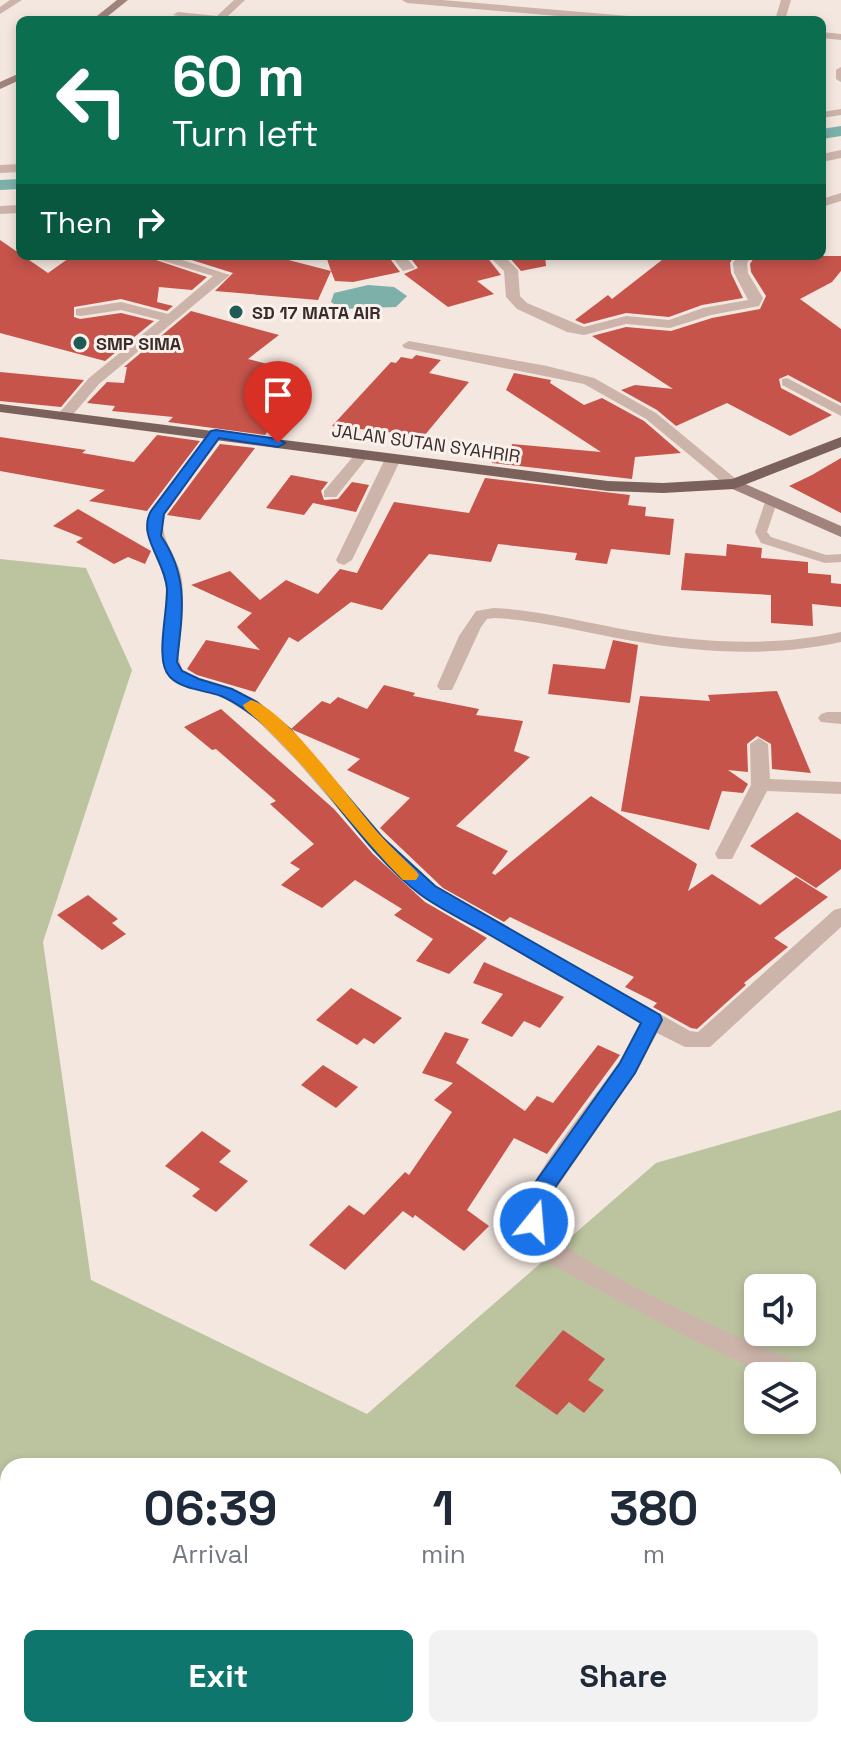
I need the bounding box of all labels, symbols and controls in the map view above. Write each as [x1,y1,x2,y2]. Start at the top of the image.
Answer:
text: 60 m [172,41,305,112]
icon: left [40,48,144,152]
text: Turn left [172,111,319,157]
icon: right [128,200,172,244]
text: Then [40,203,112,242]
place label: SD 17 MATA AIR [252,301,381,324]
marker: SD 17 MATA AIR [227,303,245,321]
place label: SMP SIMA [96,332,182,355]
marker: SMP SIMA [71,334,89,352]
pin [244,361,312,443]
icon: arrive [256,373,300,417]
street label: JALAN SUTAN SYAHRIR [330,418,522,468]
position arrow [492,1180,576,1264]
map controls [744,1274,816,1434]
button: sound [744,1274,816,1346]
button: layers [744,1362,816,1434]
text: 06:39 [144,1478,278,1539]
text: 1 [433,1478,454,1539]
text: 380 [609,1478,698,1539]
text: Arrival [172,1537,249,1571]
text: min [421,1537,466,1571]
text: m [643,1537,665,1571]
button: Exit [24,1630,413,1722]
button: Share [429,1630,818,1722]

